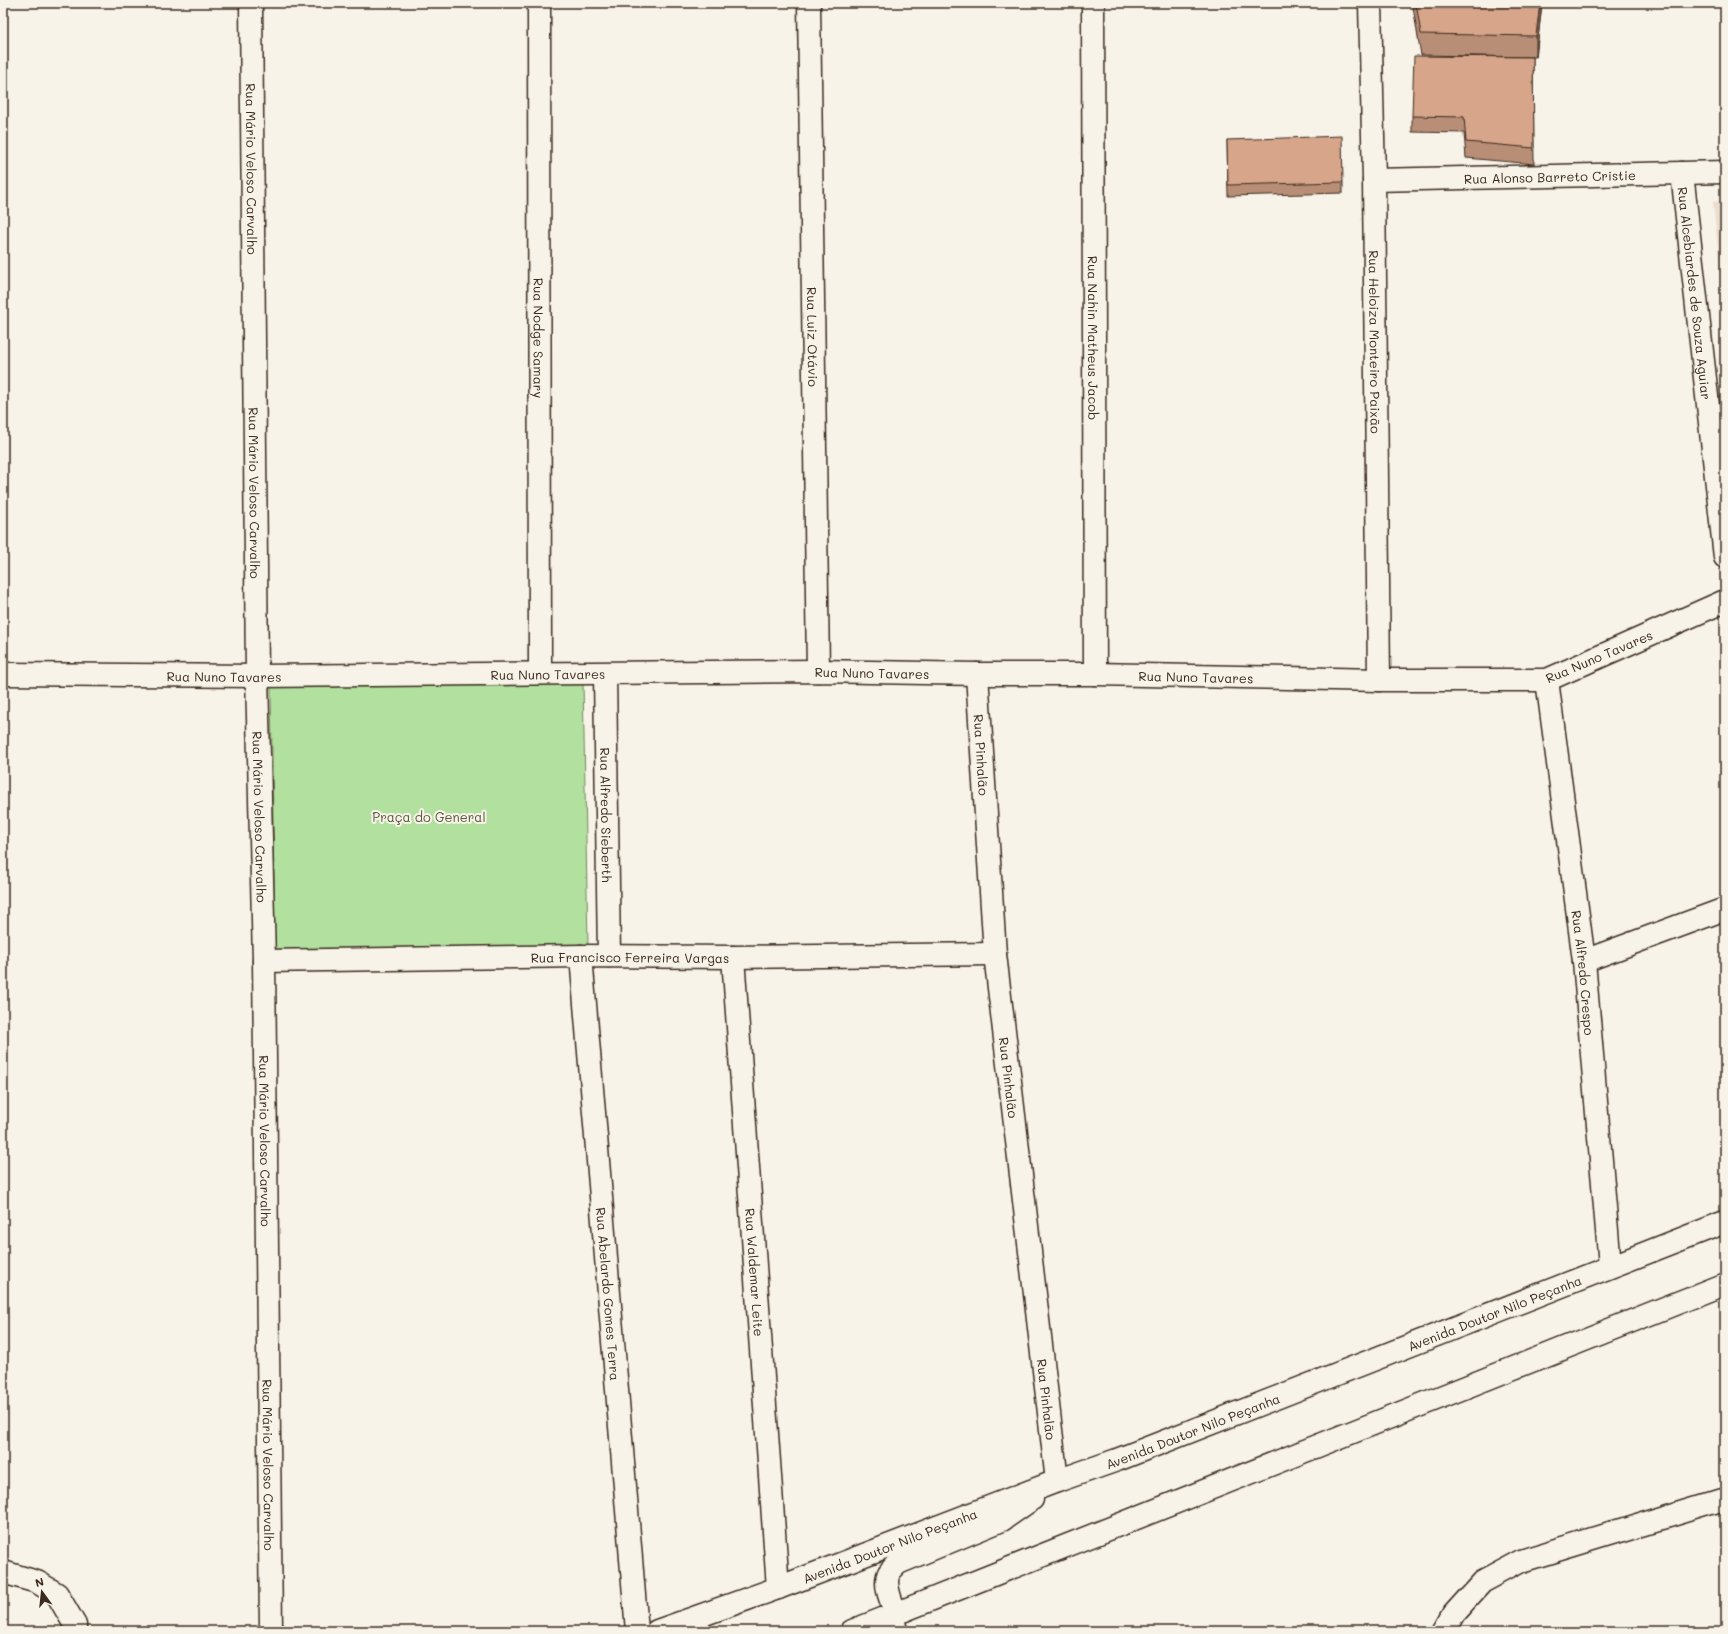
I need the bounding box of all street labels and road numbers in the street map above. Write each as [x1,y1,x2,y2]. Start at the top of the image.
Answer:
street label: Rua Mário Veloso Carvalho [243,83,262,255]
street label: Rua Alonso Barreto Cristie [1464,166,1636,186]
street label: Rua Alcebiardes de Souza Aguiar [1675,186,1716,400]
street label: Rua Heloiza Monteiro Paixão [1366,250,1385,434]
street label: Rua Nahin Matheus Jacob [1085,256,1103,420]
street label: Rua Nodge Samary [531,278,548,398]
street label: Rua Luiz Otávio [804,287,823,387]
street label: Rua Mário Veloso Carvalho [246,407,265,579]
street label: Rua Nuno Tavares [1543,626,1655,686]
street label: Rua Nuno Tavares [814,662,930,682]
street label: Rua Nuno Tavares [490,664,605,682]
street label: Rua Nuno Tavares [1138,666,1254,686]
street label: Rua Nuno Tavares [166,667,281,685]
street label: Rua Pinhalão [971,714,993,796]
street label: Rua Mário Veloso Carvalho [250,731,271,903]
street label: Rua Alfredo Sieberth [598,747,616,883]
street label: Rua Alfredo Crespo [1569,909,1599,1036]
street label: Rua Francisco Ferreira Vargas [531,947,729,965]
street label: Rua Pinhalão [996,1036,1023,1119]
street label: Rua Mário Veloso Carvalho [256,1055,275,1227]
street label: Rua Abelardo Gomes Terra [593,1206,625,1381]
street label: Rua Waldemar Leite [742,1207,769,1337]
street label: Avenida Doutor Nilo Peçanha [1405,1271,1584,1354]
street label: Rua Pinhalão [1034,1358,1061,1441]
street label: Rua Mário Veloso Carvalho [260,1379,279,1551]
street label: Avenida Doutor Nilo Peçanha [1103,1389,1282,1472]
street label: Avenida Doutor Nilo Peçanha [800,1504,979,1586]

